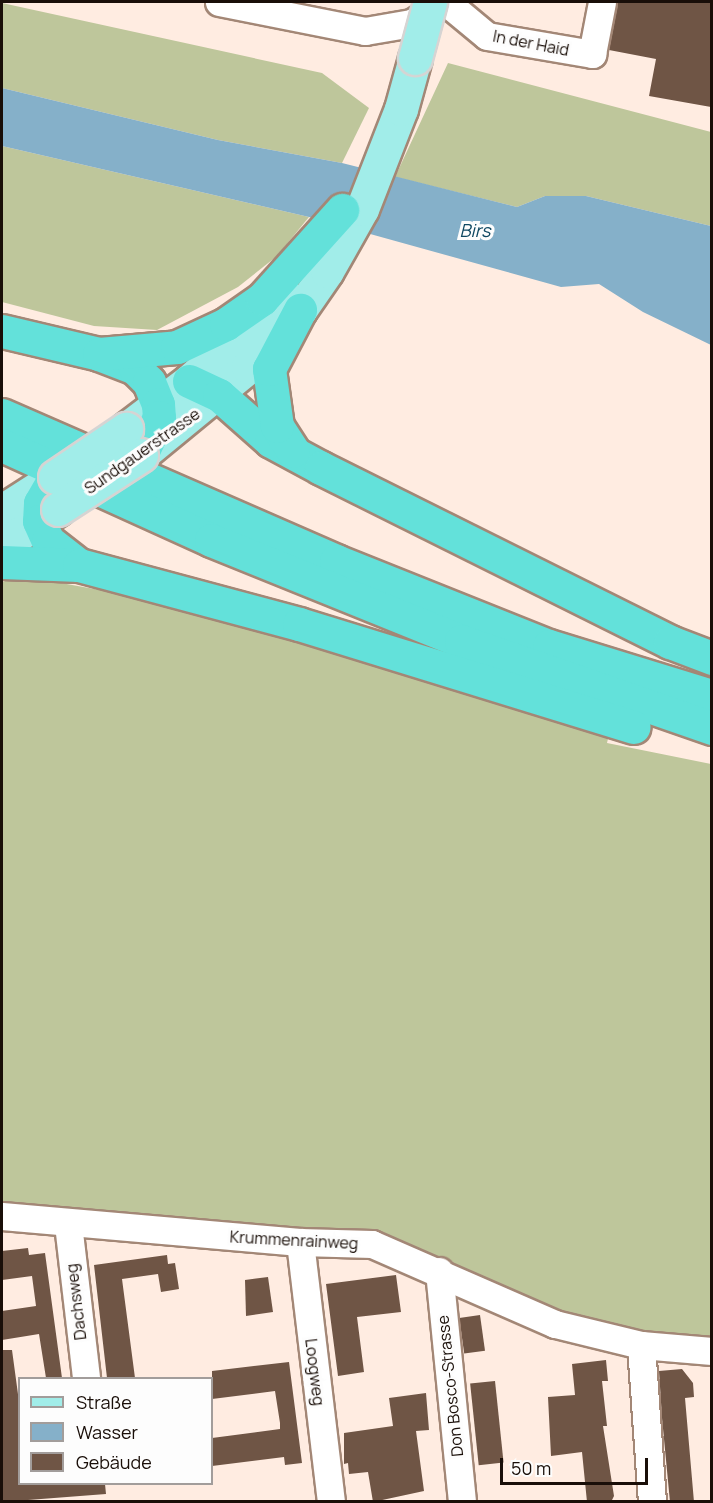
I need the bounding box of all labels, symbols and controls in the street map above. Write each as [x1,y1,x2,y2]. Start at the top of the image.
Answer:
street label: In der Haid [491,26,571,60]
water label: Birs [460,219,490,241]
street label: Sundgauerstrasse [81,404,203,498]
street label: Krummenrainweg [229,1227,359,1253]
street label: Dachsweg [62,1263,90,1341]
street label: Don Bosco-Strasse [433,1314,467,1458]
street label: Loogweg [301,1337,329,1407]
legend [18,1377,213,1485]
text: Straße [76,1390,132,1414]
text: Wasser [76,1420,138,1444]
scale bar [503,1446,652,1484]
text: Gebäude [76,1450,152,1474]
text: 50 m [511,1456,551,1480]

